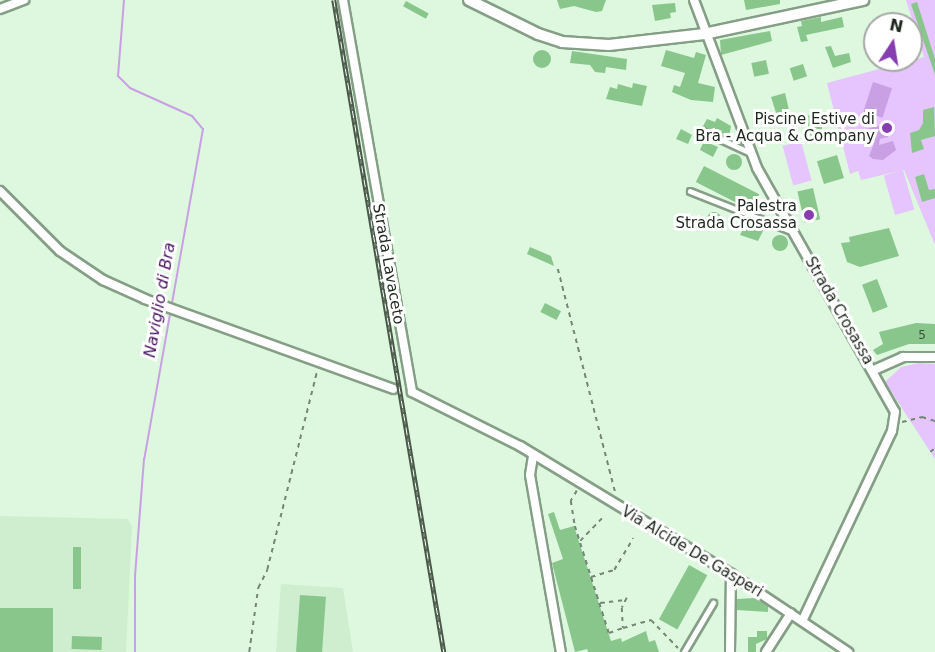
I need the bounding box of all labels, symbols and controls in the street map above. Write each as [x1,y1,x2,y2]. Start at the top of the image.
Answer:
north arrow [863,12,923,72]
text: N [888,15,905,37]
place label: Piscine Estive di Bra - Acqua & Company [695,110,875,145]
marker: Piscine Estive di Bra - Acqua & Company [880,121,894,135]
place label: Palestra Strada Crosassa [675,197,797,232]
street label: Strada Lavaceto [369,202,407,326]
marker: Palestra Strada Crosassa [802,208,816,222]
water label: Naviglio di Bra [140,241,180,359]
street label: Strada Crosassa [801,254,877,368]
house number: 5 [918,329,926,343]
street label: Via Alcide De Gasperi [618,503,766,601]

